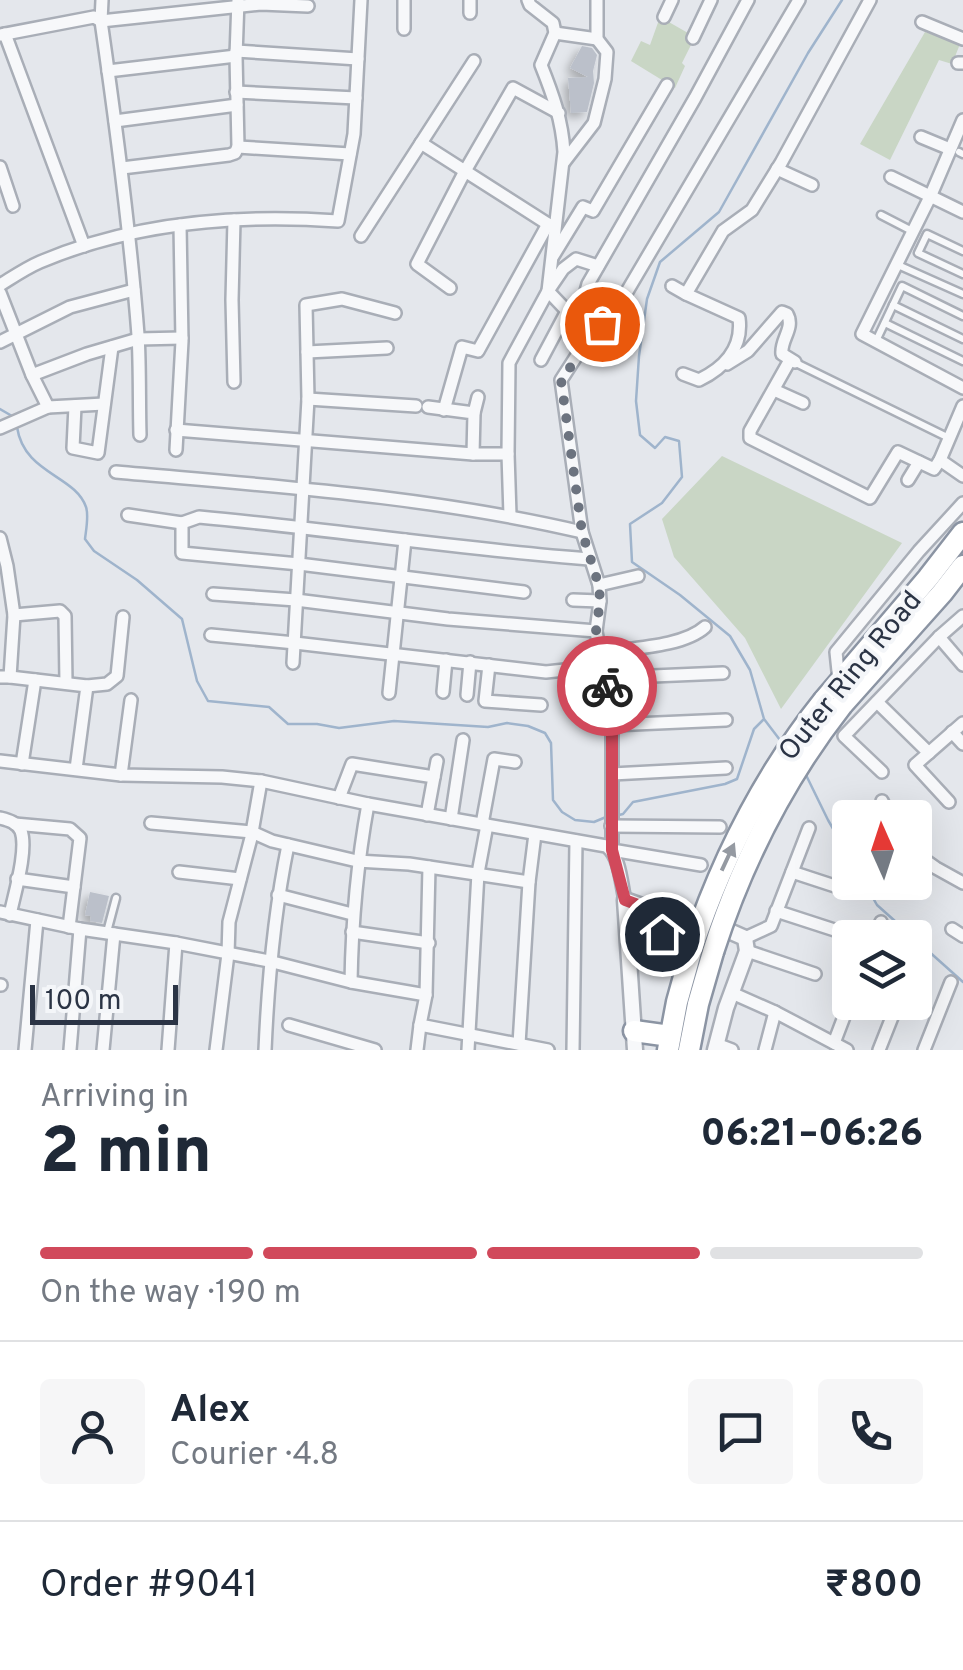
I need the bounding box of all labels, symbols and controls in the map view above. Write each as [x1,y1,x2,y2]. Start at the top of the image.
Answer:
pin [560,282,645,367]
icon: bag [575,297,630,352]
street label: Outer Ring Road [772,585,931,769]
courier [557,636,657,736]
icon: bike [580,659,635,714]
north arrow [832,800,932,900]
map controls [832,800,932,1020]
one-way arrow [720,842,737,871]
pin [620,892,705,977]
icon: home [635,907,690,962]
button: layers [832,920,932,1020]
scale bar [30,980,178,1024]
text: 100 m [45,984,121,1020]
text: Arriving in [40,1078,189,1118]
text: 06:21–06:26 [700,1111,923,1160]
text: 2 min [40,1114,212,1196]
text: On the way · 190 m [40,1274,301,1314]
button: person [40,1379,145,1484]
button: chat [688,1379,793,1484]
button: phone [818,1379,923,1484]
text: Alex [170,1387,250,1436]
text: Courier · 4.8 [170,1436,339,1476]
text: Order #9041 [40,1562,258,1611]
text: ₹800 [825,1562,923,1611]

